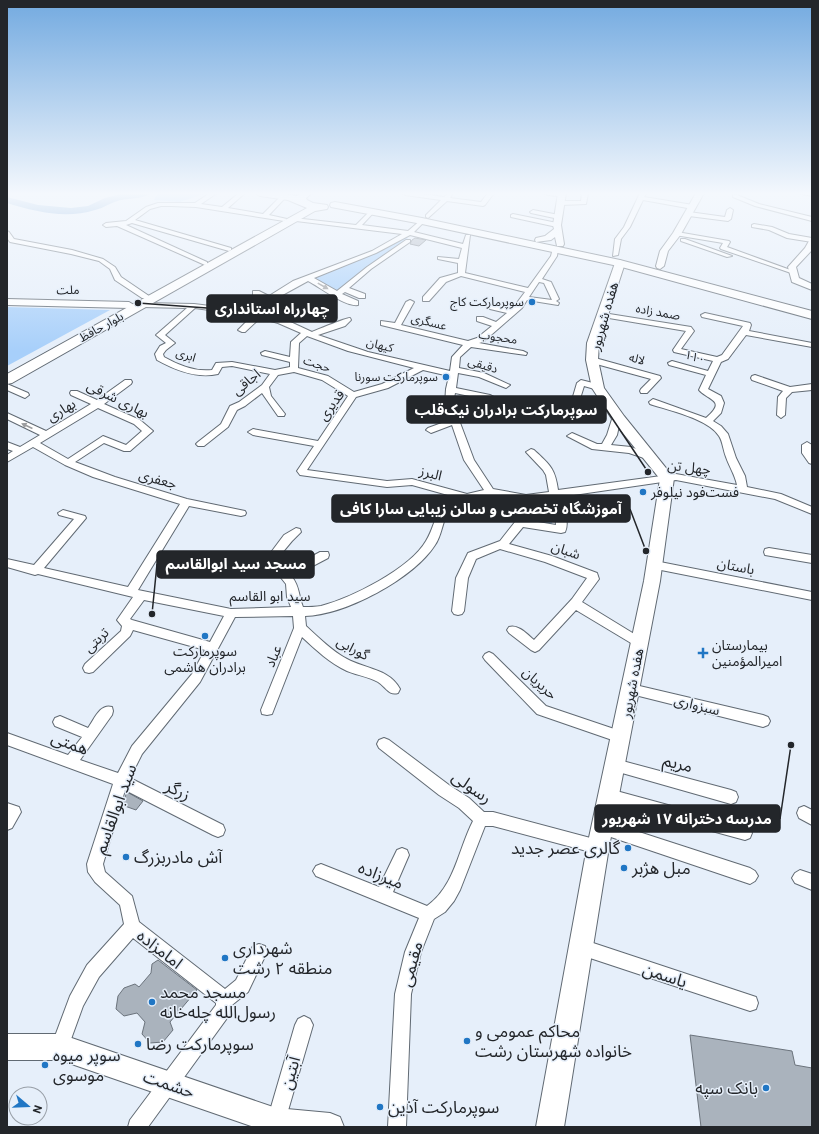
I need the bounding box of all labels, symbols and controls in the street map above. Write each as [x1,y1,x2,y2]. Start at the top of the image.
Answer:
street label: هفده شهریور [586,280,622,353]
street label: ملت [56,283,80,297]
one-way arrow [317,283,329,289]
callout: چهارراه استانداری [207,295,337,322]
place label: سوپرمارکت کاج [450,295,524,311]
marker: سوپرمارکت کاج [527,297,537,307]
text: چهارراه استانداری [215,300,330,319]
street label: صمد زاده [635,301,681,323]
street label: بلوار حافظ [76,309,126,345]
street label: عسگری [410,311,448,333]
street label: محجوب [478,327,518,347]
street label: کیهان [365,335,396,355]
street label: ابری [174,345,198,365]
street label: ۱۱۰ [683,347,707,367]
street label: لاله [627,350,647,368]
street label: حجت [302,353,332,375]
street label: دقیقی [466,354,500,376]
street label: اجاقی [228,366,264,399]
place label: سوپرمارکت سورنا [354,370,438,385]
marker: سوپرمارکت سورنا [441,372,451,382]
street label: بهاری شرقی [84,377,152,422]
street label: قدیری [315,387,348,424]
street label: بهاری [44,395,79,426]
callout: سوپرمارکت برادران نیک‌قلب [407,396,606,423]
text: سوپرمارکت برادران نیک‌قلب [414,401,598,420]
one-way arrow [21,423,33,429]
street label: چهل تن [666,457,711,479]
street label: البرز [417,462,444,485]
street label: جعفری [137,466,179,493]
place label: فست‌فود نیلوفر [650,484,739,501]
marker: فست‌فود نیلوفر [638,487,648,497]
callout: آموزشگاه تخصصی و سالن زیبایی سارا کافی [332,495,630,522]
text: آموزشگاه تخصصی و سالن زیبایی سارا کافی [340,500,623,518]
street label: شبان [549,538,583,563]
callout: مسجد سید ابوالقاسم [157,551,314,578]
text: مسجد سید ابوالقاسم [166,555,306,575]
street label: باستان [716,555,756,578]
street label: سید ابو القاسم [229,588,311,607]
street label: تربتی [80,624,113,656]
marker: سوپرمارکت برادران هاشمی [200,631,210,641]
street label: گورابی [334,633,372,664]
place label: بیمارستان امیرالمؤمنین [712,637,782,670]
place label: سوپرمارکت برادران هاشمی [164,643,246,676]
street label: عباد [261,643,285,669]
street label: هفده شهریور [617,647,648,720]
marker: بیمارستان امیرالمؤمنین [697,647,709,659]
street label: حریریان [519,663,560,703]
street label: سبزواری [672,692,722,719]
street label: همتی [48,727,91,760]
street label: مریم [660,749,695,779]
street label: سید ابوالقاسم [89,761,143,858]
street label: رسولی [448,766,496,809]
street label: زرگر [161,775,194,805]
callout: مدرسه دخترانه ۱۷ شهریور [595,805,780,832]
text: مدرسه دخترانه ۱۷ شهریور [601,810,772,828]
place label: گالری عصر جدید [511,838,621,859]
marker: گالری عصر جدید [623,843,633,853]
place label: آش مادربزرگ [134,847,223,868]
marker: آش مادربزرگ [121,852,131,862]
street label: میرزاده [356,857,406,893]
place label: مبل هژبر [631,858,691,879]
marker: مبل هژبر [619,863,629,873]
street label: امامزاده [133,925,187,973]
place label: شهرداری منطقه ۲ رشت [233,938,332,978]
street label: مقیمی [395,939,428,989]
marker: شهرداری منطقه ۲ رشت [220,953,230,963]
street label: یاسمن [640,958,690,993]
place label: مسجد محمد رسول‌‌الله چله‌خانه [160,982,276,1023]
marker: مسجد محمد رسول‌‌الله چله‌خانه [147,997,157,1007]
place label: محاکم عمومی و خانواده شهرستان رشت [475,1021,632,1062]
place label: سوپرمارکت رضا [146,1034,254,1055]
marker: محاکم عمومی و خانواده شهرستان رشت [462,1036,472,1046]
marker: سوپرمارکت رضا [133,1039,143,1049]
place label: سوپر میوه موسوی [53,1045,121,1086]
street label: آبتین [276,1053,305,1092]
marker: سوپر میوه موسوی [40,1060,50,1070]
street label: حشمت [141,1066,197,1102]
place label: بانک سپه [695,1078,758,1099]
marker: بانک سپه [761,1083,771,1093]
north arrow [8,1086,48,1126]
place label: سوپرمارکت آذین [388,1097,499,1118]
marker: سوپرمارکت آذین [375,1102,385,1112]
text: N [29,1103,44,1115]

